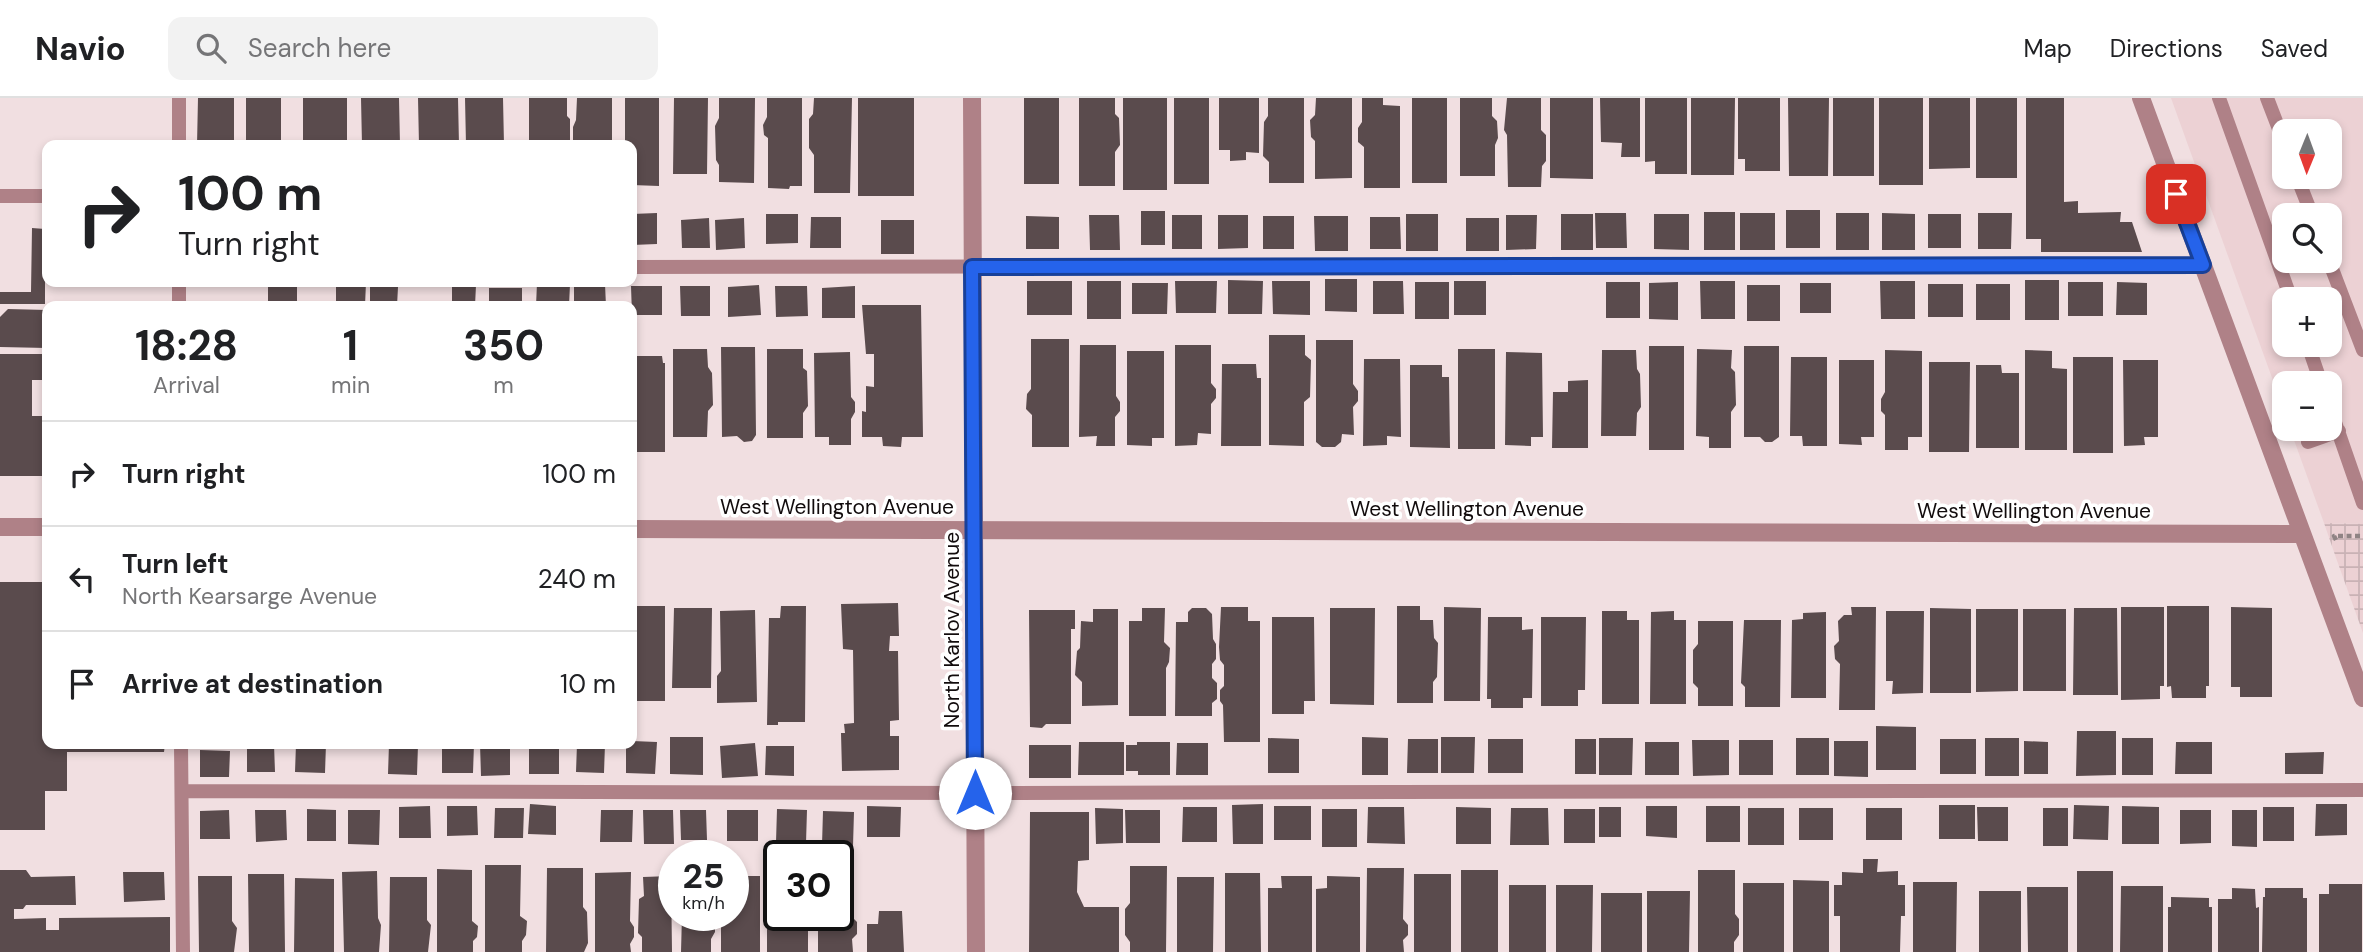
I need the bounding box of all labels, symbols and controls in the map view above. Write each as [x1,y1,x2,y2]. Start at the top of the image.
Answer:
search box [168,17,658,80]
text: Navio [35,27,126,70]
icon: search [192,29,230,67]
text: Search here [248,31,391,65]
text: Map [2024,33,2072,64]
text: Directions [2110,33,2223,64]
text: Saved [2261,33,2328,64]
north arrow [2272,119,2342,189]
map controls [2272,119,2342,441]
text: 100 m [178,161,322,225]
pin [2146,164,2206,224]
icon: right [63,168,154,259]
icon: arrive [2157,175,2195,213]
button: search [2272,203,2342,273]
text: Turn right [178,223,320,265]
button: + [2272,287,2342,357]
text: 18:28 [135,318,238,373]
text: 1 [343,318,358,373]
text: 350 [463,318,544,373]
text: Arrival [153,370,220,400]
text: min [331,370,370,400]
text: m [493,370,514,400]
button: − [2272,371,2342,441]
icon: right [63,455,101,493]
text: Turn right [122,457,246,491]
text: 100 m [542,457,616,491]
street label: West Wellington Avenue [720,493,954,521]
street label: West Wellington Avenue [1350,495,1584,523]
street label: West Wellington Avenue [1917,497,2151,525]
street label: North Karlov Avenue [938,532,966,728]
text: Turn left [122,547,229,581]
icon: left [63,560,101,598]
text: 240 m [538,562,616,596]
text: North Kearsarge Avenue [122,581,377,611]
icon: arrive [63,665,101,703]
text: Arrive at destination [122,667,383,701]
text: 10 m [560,667,616,701]
position arrow [938,756,1012,830]
speed limit sign: 30 [763,840,854,931]
text: 25 [683,853,724,899]
text: km/h [682,891,725,915]

